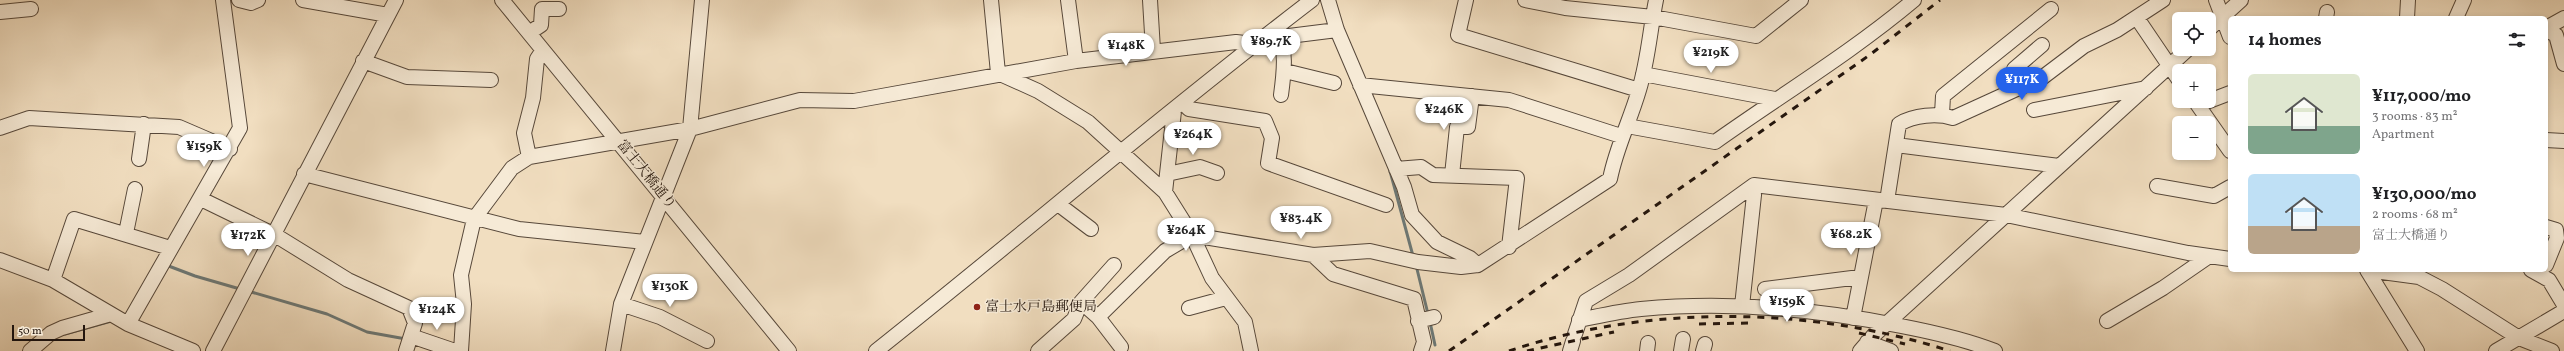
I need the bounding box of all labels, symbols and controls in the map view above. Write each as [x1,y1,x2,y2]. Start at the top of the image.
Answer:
map controls [2172,12,2216,160]
button: locate [2172,12,2216,56]
pin: ¥89.7K [1238,29,1304,63]
text: 14 homes [2248,29,2322,52]
icon: filters [2506,29,2528,51]
pin: ¥148K [1098,33,1154,67]
text: ¥89.7K [1250,33,1292,51]
text: ¥148K [1107,37,1145,55]
pin: ¥219K [1683,40,1739,74]
text: ¥219K [1693,44,1729,62]
button: + [2172,64,2216,108]
pin: ¥117K [1994,67,2050,101]
text: ¥117K [2005,71,2039,89]
text: ¥117,000/mo [2372,85,2471,108]
icon: home [2280,90,2328,138]
pin: ¥246K [1416,97,1472,131]
text: ¥246K [1424,101,1464,119]
text: 3 rooms · 83 m² [2372,108,2458,126]
button: − [2172,116,2216,160]
pin: ¥264K [1165,122,1221,156]
text: ¥264K [1173,126,1213,144]
text: Apartment [2372,126,2435,144]
pin: ¥159K [176,134,232,168]
street label: 富士大橋通り [612,136,680,214]
text: ¥159K [186,138,222,156]
text: ¥130,000/mo [2372,183,2477,206]
icon: home [2280,190,2328,238]
pin: ¥83.4K [1268,206,1334,240]
text: 2 rooms · 68 m² [2372,206,2458,224]
text: ¥83.4K [1280,210,1322,228]
pin: ¥264K [1158,218,1214,252]
text: ¥264K [1166,222,1206,240]
pin: ¥68.2K [1818,222,1884,256]
pin: ¥172K [220,223,276,257]
text: ¥68.2K [1830,226,1872,244]
text: ¥172K [230,227,266,245]
text: 富士大橋通り [2372,227,2450,245]
pin: ¥130K [642,274,698,308]
text: ¥130K [651,278,689,296]
pin: ¥159K [1759,289,1815,323]
text: ¥159K [1769,293,1805,311]
pin: ¥124K [409,297,465,331]
place label: 富士水戸島郵便局 [985,298,1097,317]
text: ¥124K [418,301,456,319]
marker: 富士水戸島郵便局 [972,302,982,312]
scale bar [12,323,85,342]
text: 50 m [18,324,42,339]

